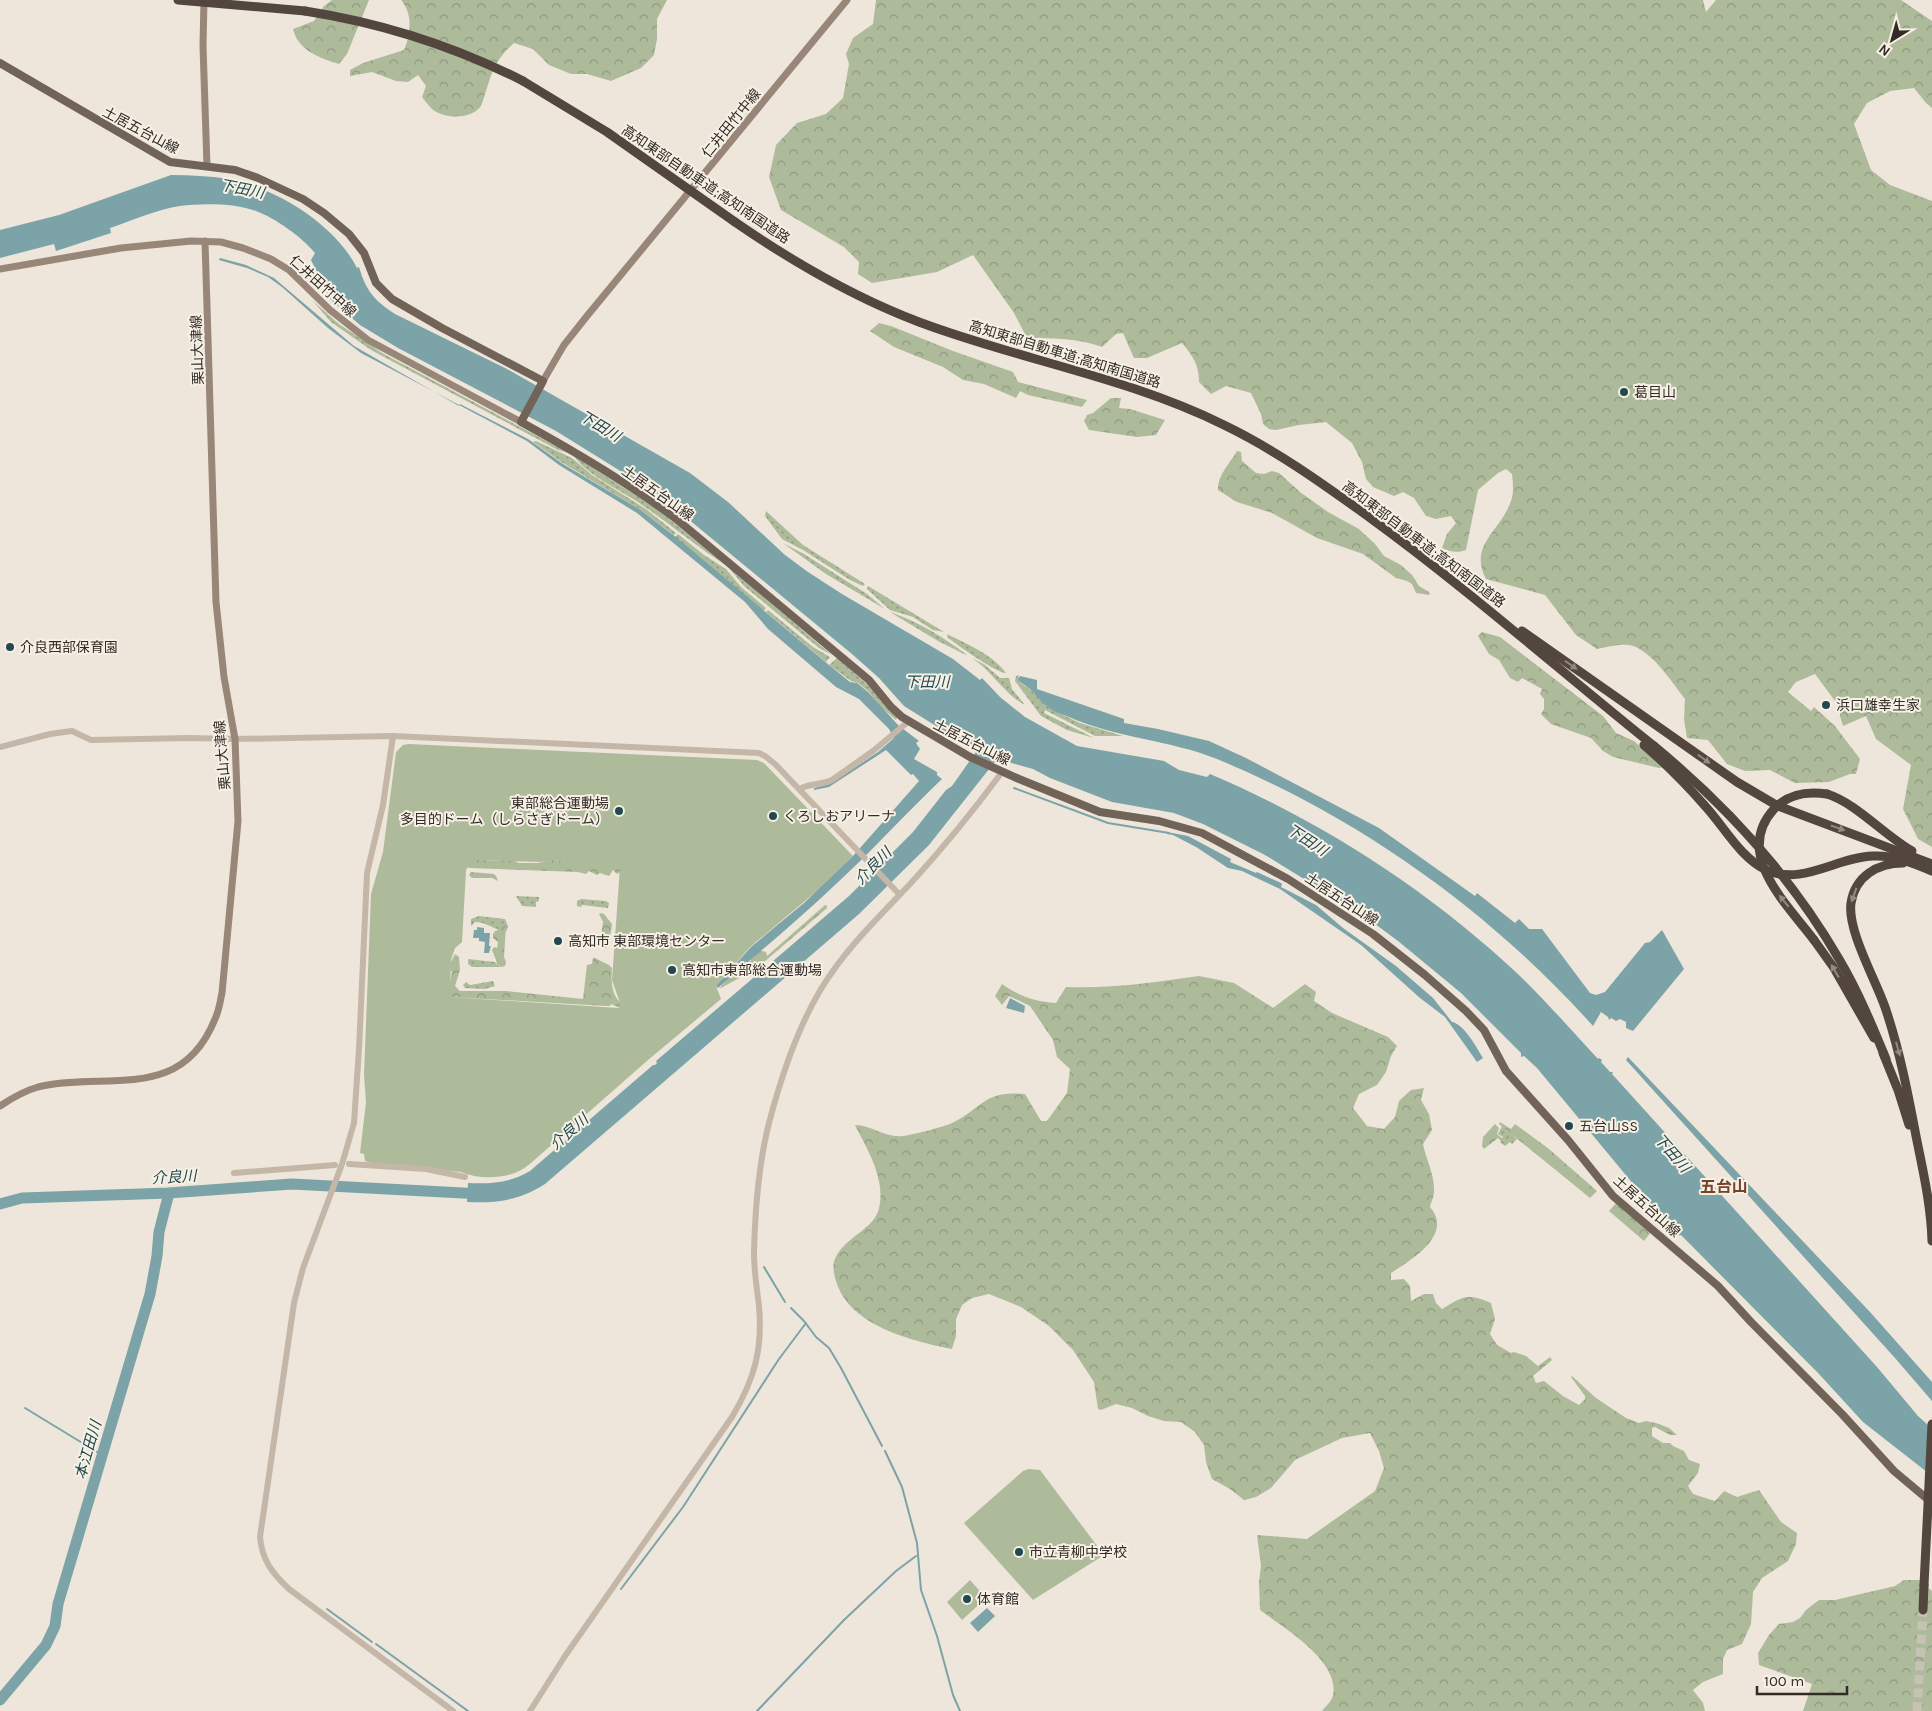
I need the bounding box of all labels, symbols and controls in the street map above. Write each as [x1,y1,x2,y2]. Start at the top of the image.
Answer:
north arrow [1867,15,1917,65]
text: N [1875,40,1894,60]
street label: 仁井田竹中線 [698,85,764,161]
street label: 土居五台山線 [100,103,182,158]
street label: 高知東部自動車道;高知南国道路 [618,122,793,247]
water label: 下田川 [218,176,268,203]
street label: 仁井田竹中線 [286,252,360,321]
street label: 栗山大津線 [188,315,207,385]
street label: 高知東部自動車道;高知南国道路 [967,317,1163,392]
place label: 葛目山 [1634,384,1676,401]
marker: 葛目山 [1618,386,1630,398]
water label: 下田川 [576,407,626,446]
street label: 土居五台山線 [618,462,697,524]
street label: 高知東部自動車道;高知南国道路 [1339,478,1509,611]
place label: 介良西部保育園 [20,639,118,656]
marker: 介良西部保育園 [4,641,16,653]
one-way arrow [1564,660,1578,670]
water label: 下田川 [904,673,951,691]
place label: 浜口雄幸生家 [1836,697,1920,714]
marker: 浜口雄幸生家 [1820,699,1832,711]
street label: 土居五台山線 [930,716,1013,769]
street label: 栗山大津線 [211,719,234,791]
one-way arrow [1697,754,1711,764]
place label: 東部総合運動場 多目的ドーム（しらさぎドーム） [400,795,609,828]
marker: 東部総合運動場 多目的ドーム（しらさぎドーム） [613,805,625,817]
place label: くろしおアリーナ [783,808,895,825]
marker: くろしおアリーナ [767,810,779,822]
water label: 下田川 [1283,820,1332,861]
one-way arrow [1831,824,1846,832]
water label: 介良川 [851,842,897,888]
street label: 土居五台山線 [1302,869,1382,929]
one-way arrow [1850,888,1858,903]
one-way arrow [1779,895,1790,908]
place label: 高知市 東部環境センター [568,933,725,950]
marker: 高知市 東部環境センター [552,935,564,947]
place label: 高知市東部総合運動場 [682,962,822,979]
marker: 高知市東部総合運動場 [666,964,678,976]
one-way arrow [1831,964,1840,977]
one-way arrow [1894,1041,1902,1056]
water label: 介良川 [546,1109,593,1154]
place label: 五台山SS [1579,1118,1638,1135]
marker: 五台山SS [1563,1120,1575,1132]
water label: 下田川 [1650,1130,1695,1177]
water label: 介良川 [151,1167,199,1187]
street label: 土居五台山線 [1610,1172,1684,1241]
district label: 五台山 [1700,1177,1748,1196]
water label: 本江田川 [71,1417,105,1481]
place label: 市立青柳中学校 [1029,1544,1127,1561]
marker: 市立青柳中学校 [1013,1546,1025,1558]
place label: 体育館 [977,1591,1019,1608]
marker: 体育館 [961,1593,973,1605]
scale bar [1757,1664,1847,1696]
text: 100 m [1764,1672,1804,1690]

